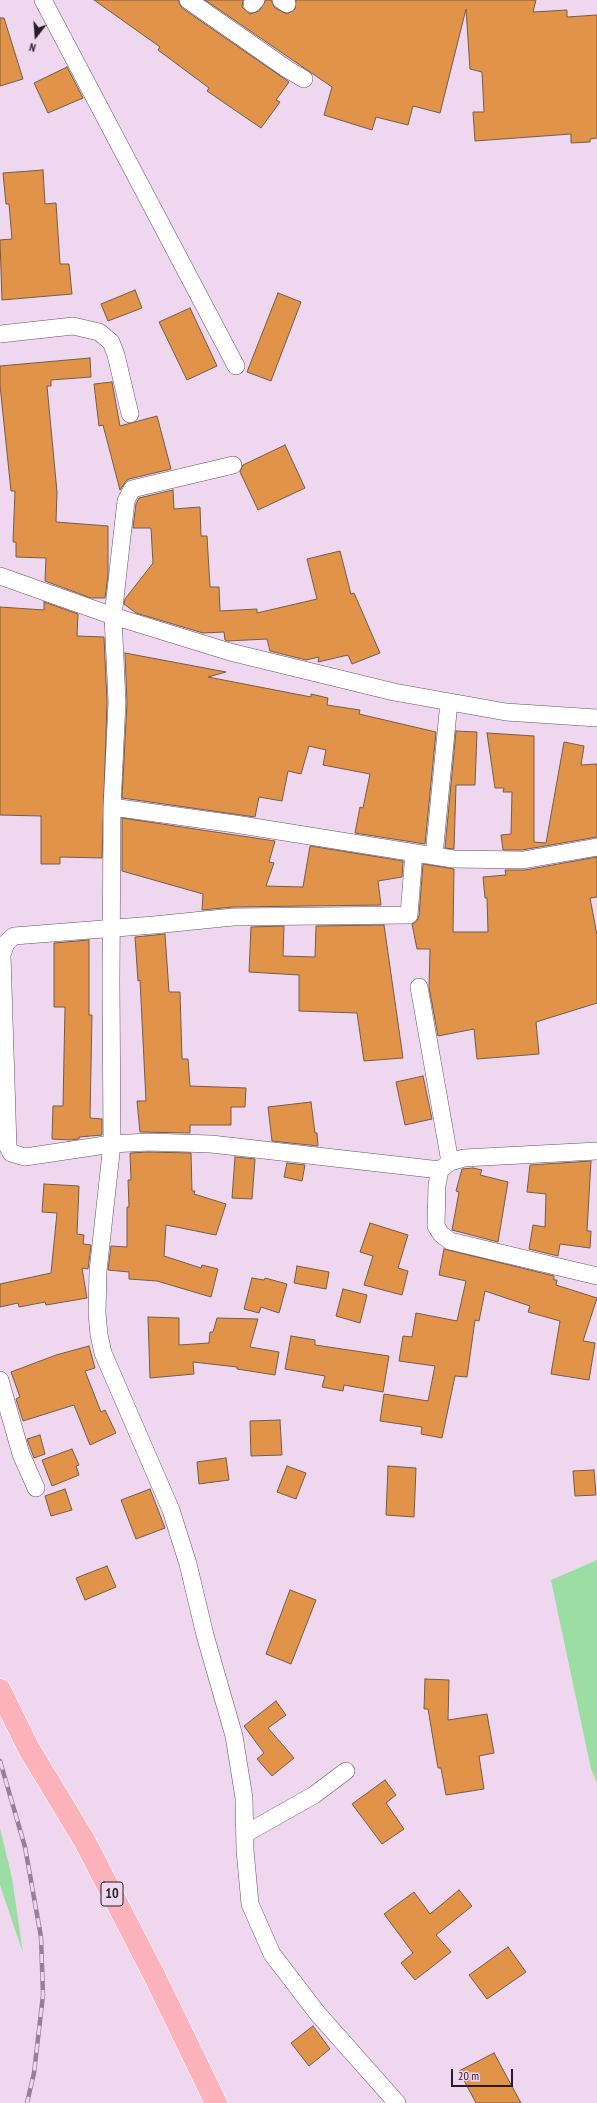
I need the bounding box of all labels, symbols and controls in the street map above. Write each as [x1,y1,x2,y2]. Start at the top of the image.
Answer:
north arrow [16,16,56,56]
text: N [28,40,37,55]
road number: 10 [101,1882,123,1906]
scale bar [453,2061,515,2087]
text: 20 m [458,2068,479,2083]

